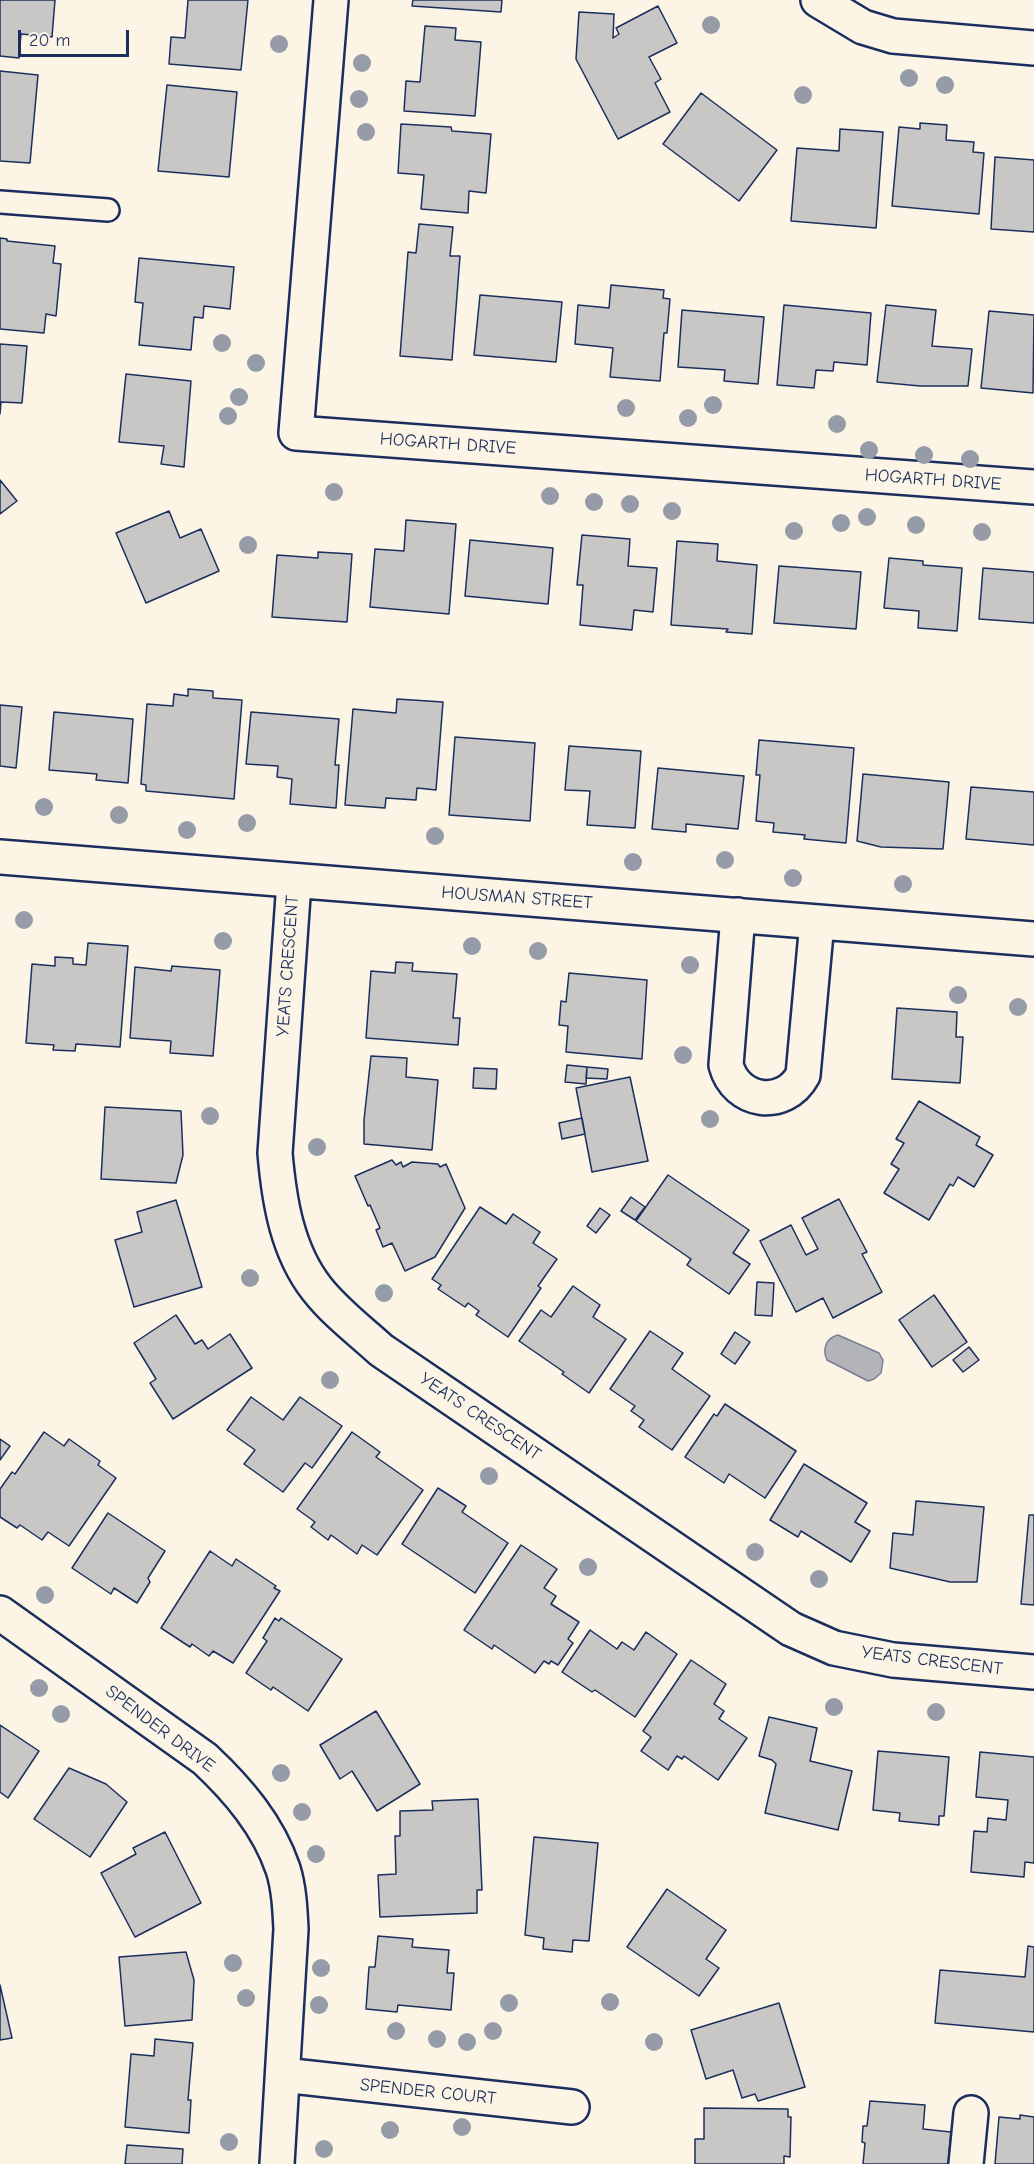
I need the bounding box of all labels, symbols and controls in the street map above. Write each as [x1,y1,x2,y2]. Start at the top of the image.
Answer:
scale bar [21,18,132,56]
text: 20 m [29,30,70,51]
street label: HOGARTH DRIVE [379,428,517,460]
street label: HOGARTH DRIVE [864,464,1002,496]
street label: HOUSMAN STREET [441,882,593,914]
street label: YEATS CRESCENT [272,895,304,1037]
street label: YEATS CRESCENT [415,1368,545,1466]
street label: YEATS CRESCENT [860,1642,1004,1680]
street label: SPENDER DRIVE [101,1681,219,1777]
street label: SPENDER COURT [359,2074,497,2110]

